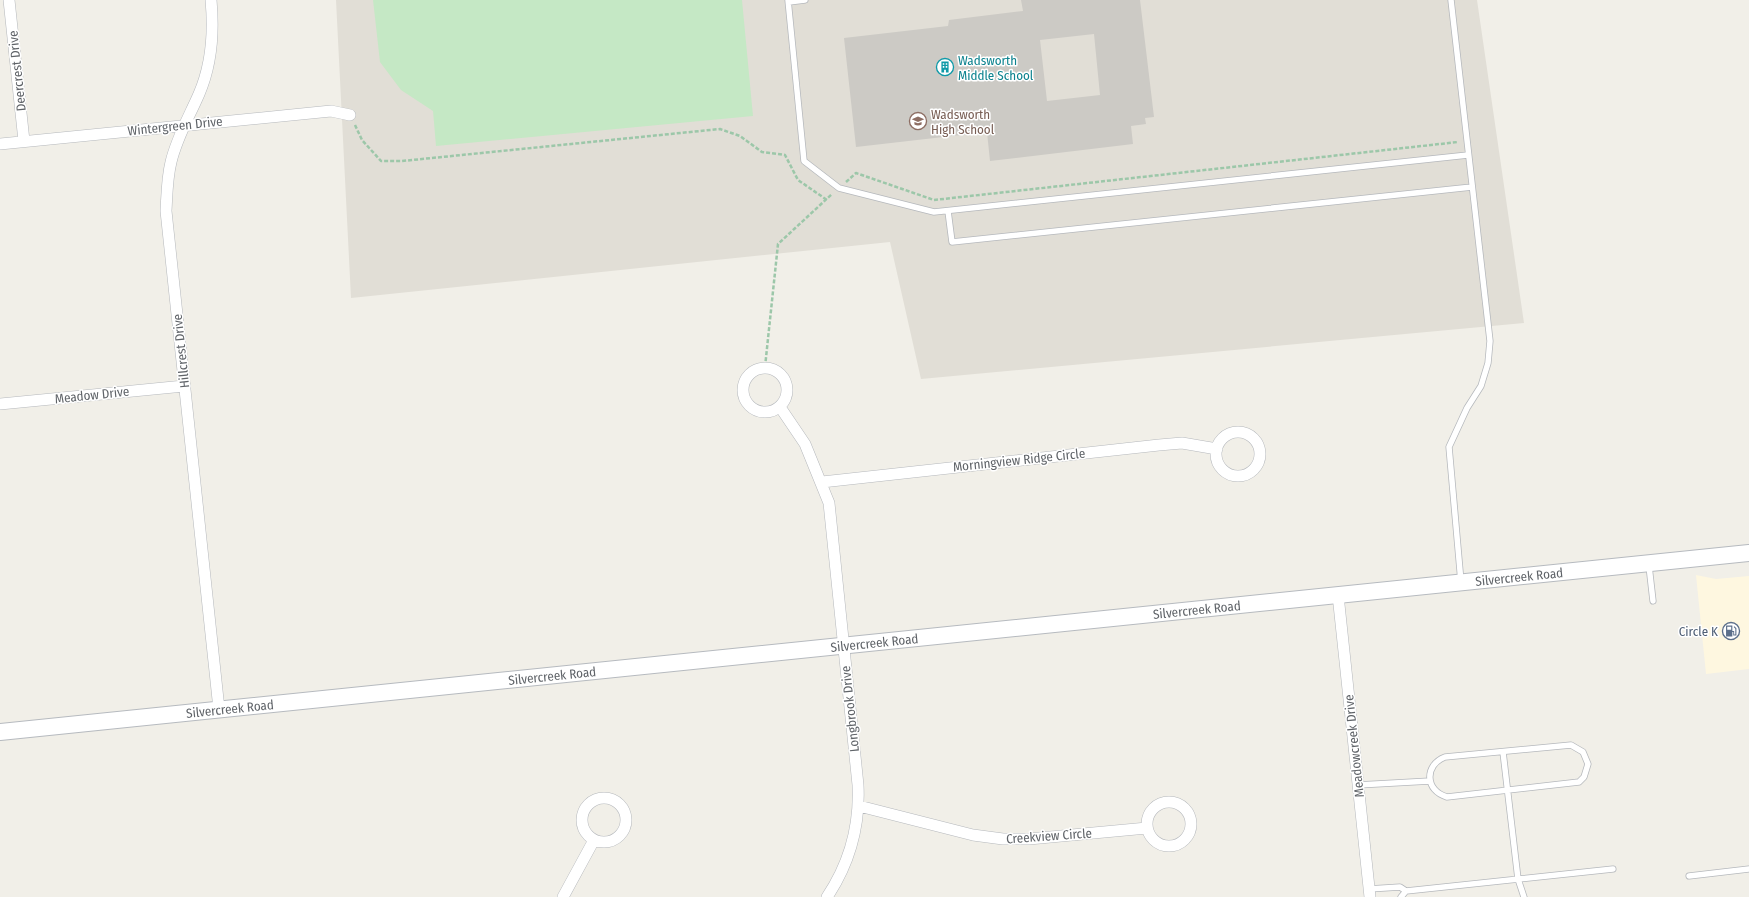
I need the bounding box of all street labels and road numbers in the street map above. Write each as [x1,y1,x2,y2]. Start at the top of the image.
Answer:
street label: Deercrest Drive [5,30,29,112]
street label: Wintergreen Drive [127,114,223,138]
street label: Hillcrest Drive [170,313,192,389]
street label: Meadow Drive [54,384,130,406]
street label: Morningview Ridge Circle [952,446,1086,474]
street label: Silvercreek Road [1474,565,1564,588]
street label: Silvercreek Road [1152,598,1241,621]
street label: Silvercreek Road [830,631,919,654]
street label: Silvercreek Road [508,664,597,687]
street label: Longbrook Drive [838,665,862,753]
street label: Meadowcreek Drive [1341,694,1367,798]
street label: Silvercreek Road [185,697,274,720]
street label: Creekview Circle [1006,826,1092,846]

